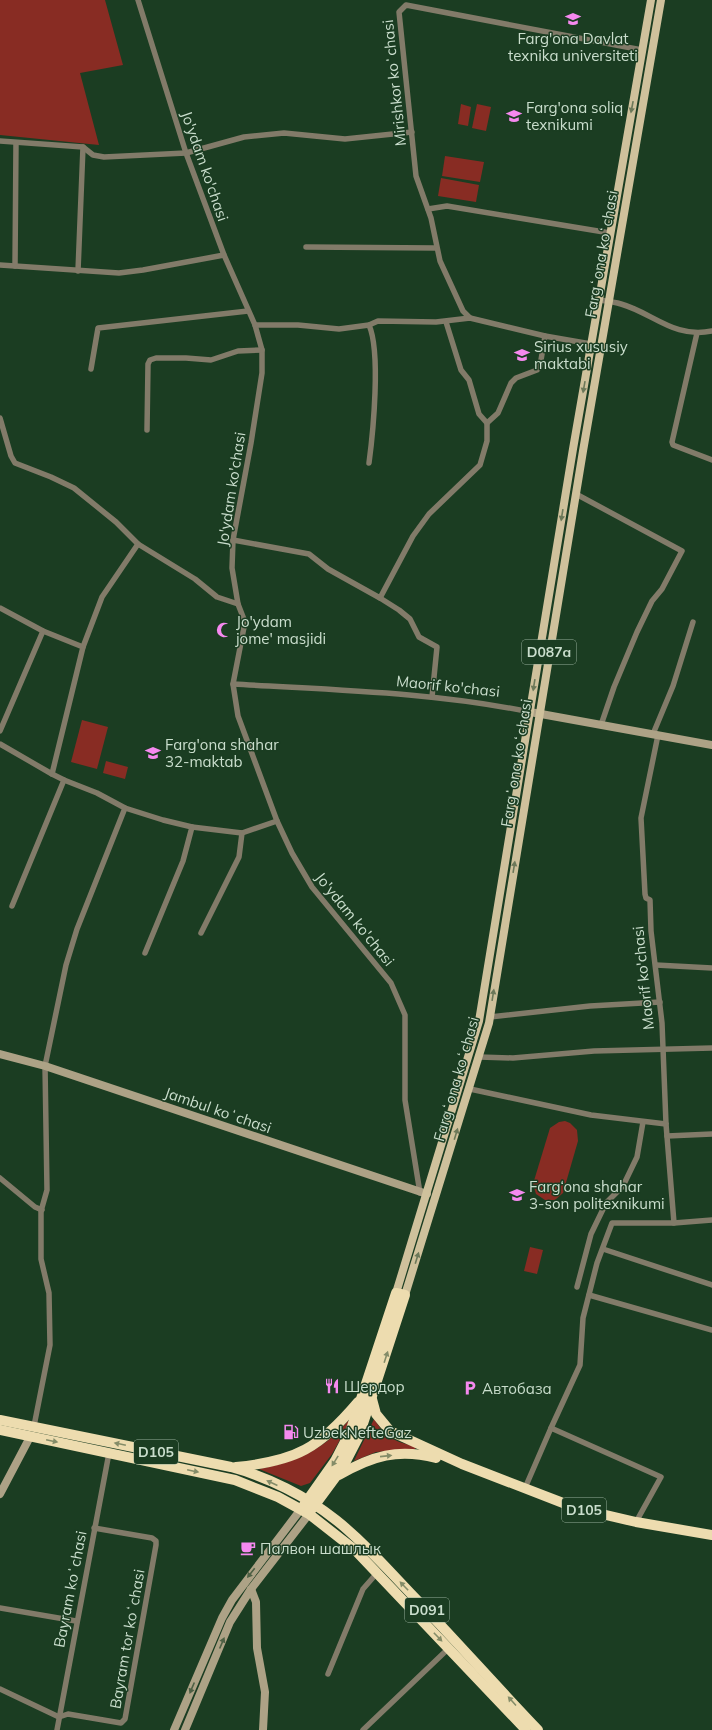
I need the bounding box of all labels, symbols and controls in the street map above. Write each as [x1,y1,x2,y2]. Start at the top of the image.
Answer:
school or university icon: Farg'ona Davlat texnika universiteti [564,10,582,28]
street label: Mirishkor koʻchasi [378,19,410,147]
place label: Farg'ona Davlat texnika universiteti [508,29,638,65]
place label: Farg'ona soliq texnikumi [526,98,623,134]
one-way arrow [629,101,635,113]
school or university icon: Farg'ona soliq texnikumi [505,107,523,125]
street label: Jo'ydam ko'chasi [177,108,233,224]
street label: Fargʻona koʻchasi [580,189,622,319]
place label: Sirius xususiy maktabi [534,337,628,373]
school or university icon: Sirius xususiy maktabi [513,346,531,364]
one-way arrow [581,381,587,393]
street label: Jo'ydam ko'chasi [213,431,249,547]
one-way arrow [559,509,565,521]
place label: Jo'ydam jome' masjidi [235,612,326,648]
mosque icon: Jo'ydam jome' masjidi [215,621,233,639]
road number: D087a [522,640,576,664]
street label: Maorif ko'chasi [395,671,501,701]
one-way arrow [531,679,537,691]
street label: Fargʻona koʻchasi [497,698,535,828]
place label: Farg'ona shahar 32-maktab [165,735,279,771]
school or university icon: Farg'ona shahar 32-maktab [144,744,162,762]
one-way arrow [511,860,517,873]
street label: Jo'ydam ko'chasi [311,868,399,970]
street label: Maorif ko'chasi [628,925,658,1031]
one-way arrow [490,989,496,1001]
street label: Fargʻona koʻchasi [429,1014,483,1144]
street label: Jambul koʻchasi [162,1083,274,1137]
one-way arrow [453,1127,459,1139]
place label: Farg‘ona shahar 3-son politexnikumi [529,1177,665,1213]
school or university icon: Farg‘ona shahar 3-son politexnikumi [508,1186,526,1204]
one-way arrow [414,1252,420,1264]
one-way arrow [383,1351,389,1363]
restaurant icon: Шердор [323,1377,341,1395]
place label: Шердор [344,1377,405,1396]
parking icon: Автобаза [461,1379,479,1397]
place label: Автобаза [482,1379,552,1398]
fuel station icon: UzbekNefteGaz [282,1423,300,1441]
place label: UzbekNefteGaz [303,1423,412,1442]
one-way arrow [46,1438,58,1444]
road number: D105 [134,1440,178,1464]
one-way arrow [113,1441,126,1447]
one-way arrow [380,1452,392,1459]
one-way arrow [332,1455,339,1467]
one-way arrow [187,1468,199,1474]
one-way arrow [267,1480,278,1486]
road number: D105 [562,1498,606,1522]
street label: Bayram koʻchasi [49,1529,91,1649]
cafe icon: Палвон шашлык [239,1539,257,1557]
place label: Палвон шашлык [260,1539,382,1558]
street label: Bayram tor koʻchasi [105,1568,149,1710]
one-way arrow [247,1568,255,1579]
one-way arrow [399,1581,408,1591]
road number: D091 [405,1598,449,1622]
one-way arrow [433,1632,443,1642]
one-way arrow [219,1636,225,1648]
one-way arrow [189,1683,195,1694]
one-way arrow [507,1696,516,1707]

